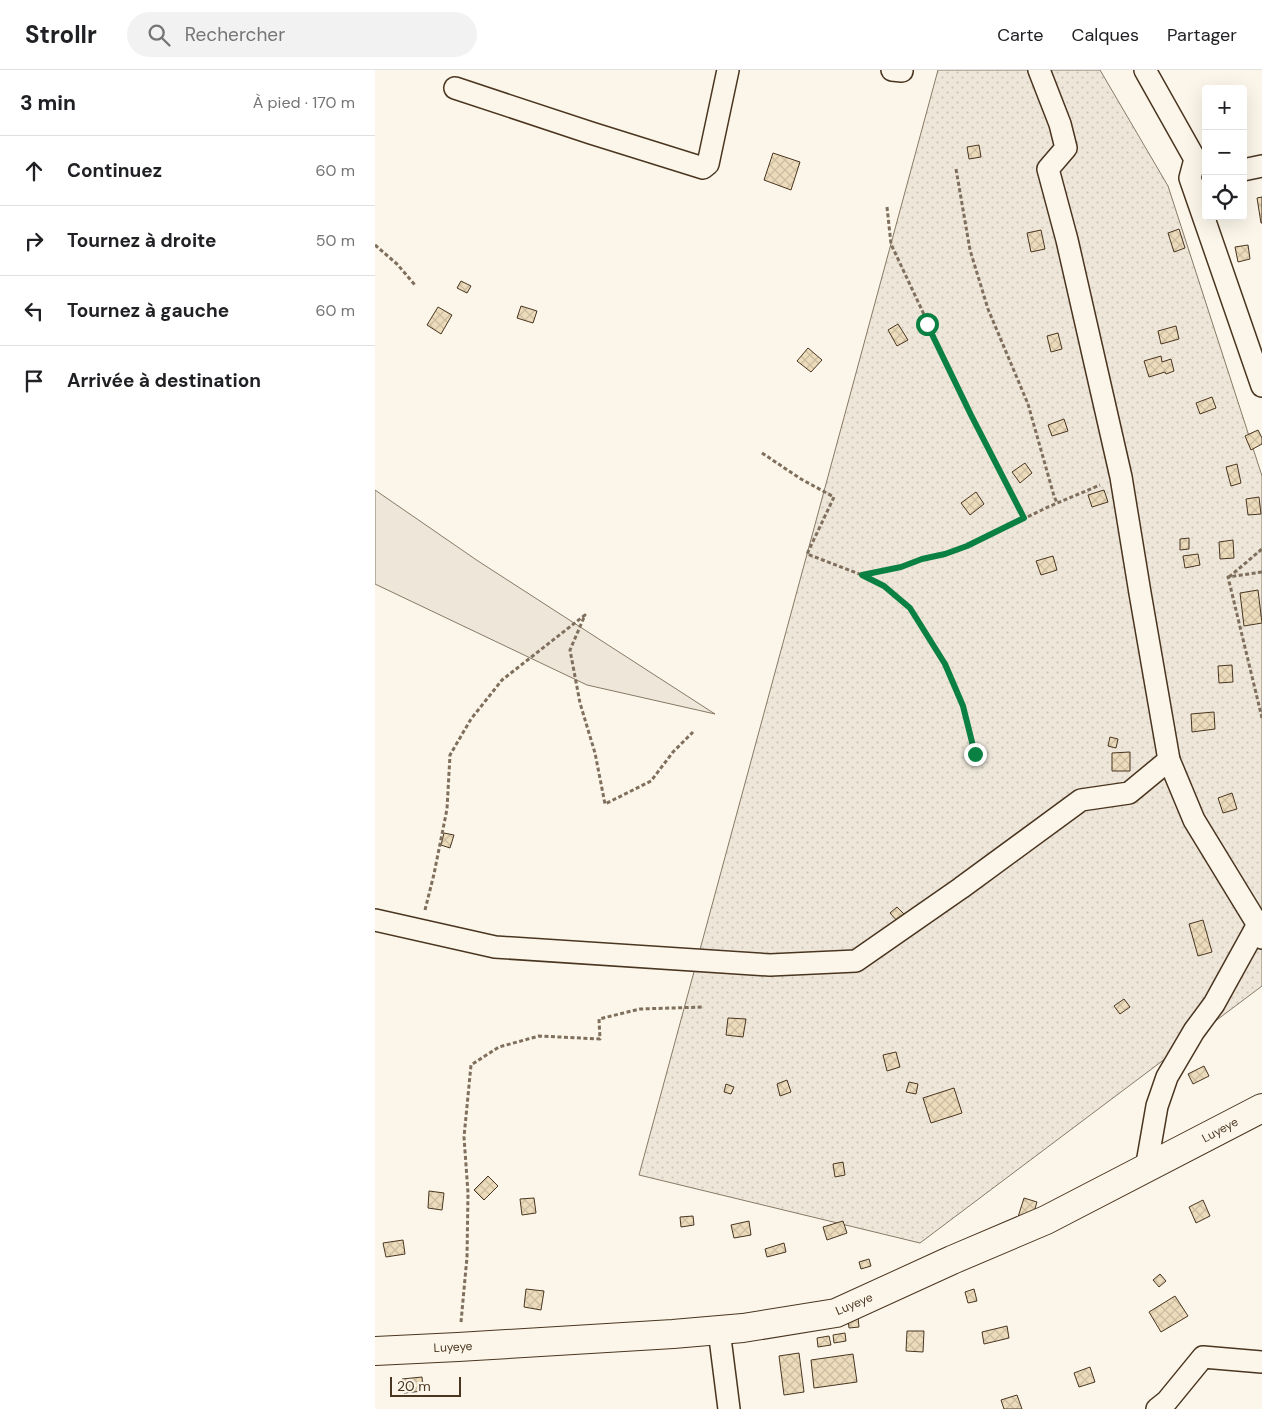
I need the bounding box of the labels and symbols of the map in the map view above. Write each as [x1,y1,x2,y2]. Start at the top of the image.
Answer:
route start [916,313,939,336]
route end [964,743,987,766]
street label: Luyeye [1199,1114,1241,1146]
street label: Luyeye [833,1289,875,1319]
street label: Luyeye [433,1338,473,1356]
scale bar [390,1374,461,1397]

